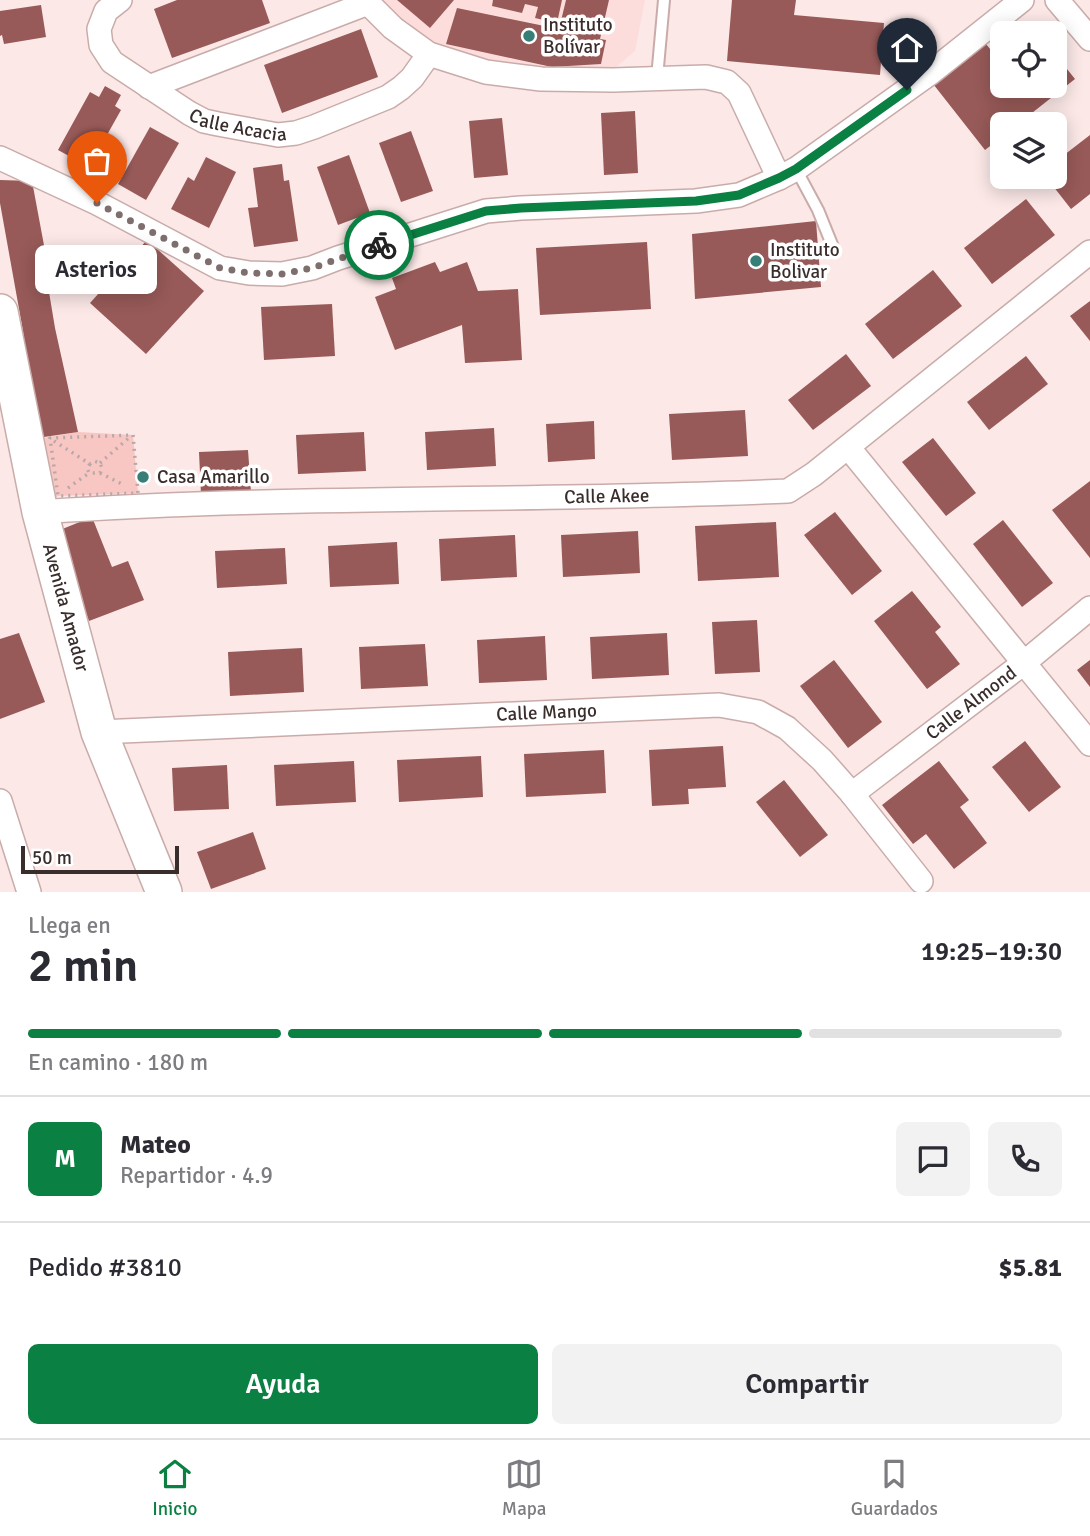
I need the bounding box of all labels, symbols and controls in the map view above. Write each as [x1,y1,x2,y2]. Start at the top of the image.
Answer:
place label: Instituto Bolívar [543,13,613,59]
pin [877,18,937,90]
map controls [990,21,1067,189]
button: locate [990,21,1067,98]
marker: Instituto Bolívar [521,28,537,44]
icon: home [888,29,926,67]
street label: Calle Acacia [185,103,288,147]
button: layers [990,112,1067,189]
pin [67,131,127,203]
icon: bag [78,142,116,180]
courier [344,210,414,280]
icon: bike [360,226,398,264]
place label: Instituto Bolivar [770,238,840,284]
callout: Asterios [36,245,158,294]
marker: Instituto Bolivar [748,253,764,269]
text: Asterios [55,255,137,284]
place label: Casa Amarillo [157,465,270,489]
marker: Casa Amarillo [135,469,151,485]
street label: Calle Akee [564,484,650,509]
street label: Avenida Amador [37,541,94,675]
street label: Calle Almond [921,661,1021,745]
street label: Calle Mango [496,698,598,727]
scale bar [21,843,178,875]
text: 50 m [32,846,72,870]
text: Llega en [28,911,111,940]
text: 19:25–19:30 [921,936,1062,968]
text: 2 min [28,938,138,994]
text: En camino · 180 m [28,1048,208,1077]
button: chat [896,1122,970,1196]
button: phone [988,1122,1062,1196]
text: Mateo [120,1129,191,1161]
text: M [54,1143,76,1175]
text: Repartidor · 4.9 [120,1161,273,1190]
text: Pedido #3810 [28,1252,182,1284]
text: $5.81 [998,1252,1062,1284]
button: Ayuda [28,1344,538,1424]
button: Compartir [552,1344,1062,1424]
tab: Inicio [152,1455,197,1521]
tab: Mapa [502,1455,547,1521]
tab: Guardados [851,1455,938,1521]

